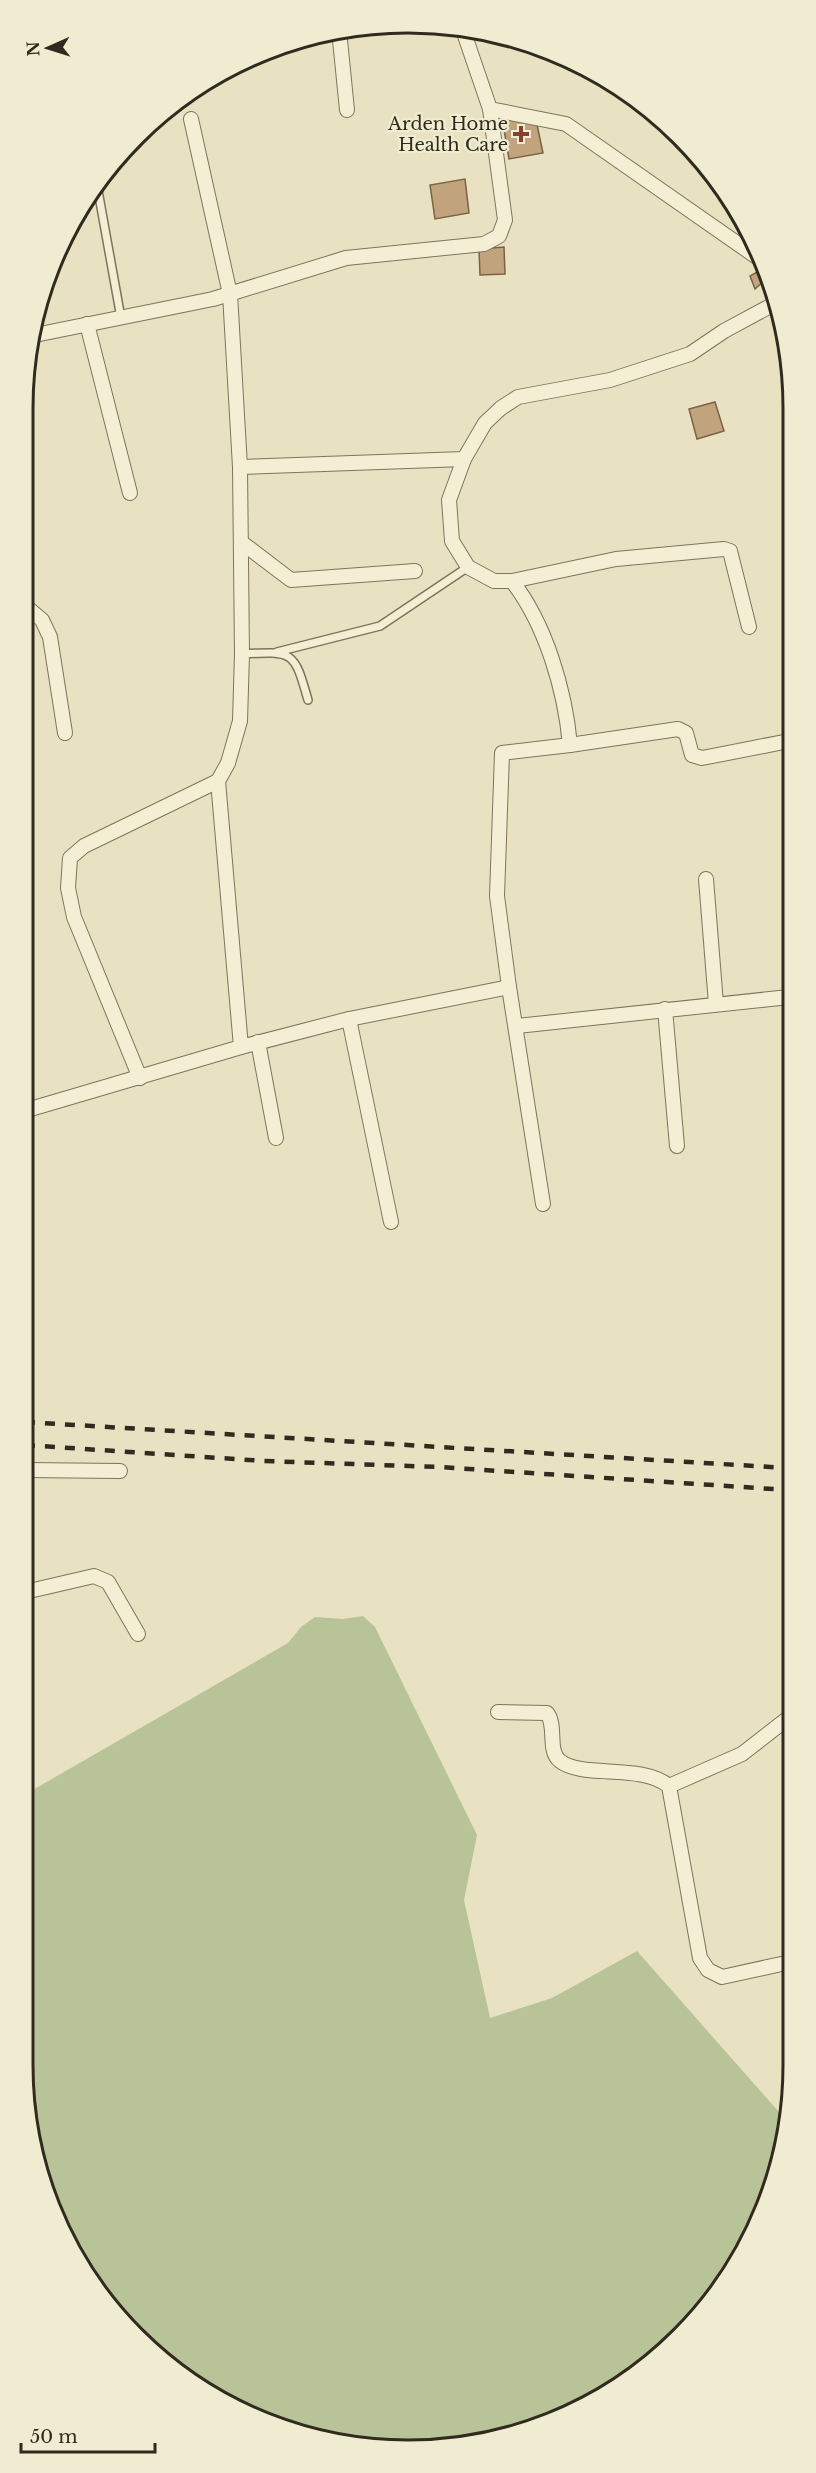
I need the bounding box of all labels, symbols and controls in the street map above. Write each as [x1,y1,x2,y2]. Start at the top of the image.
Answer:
north arrow [18,18,78,78]
text: N [23,41,43,57]
place label: Arden Home Health Care [387,113,508,156]
marker: Arden Home Health Care [512,125,530,143]
scale bar [21,2416,154,2454]
text: 50 m [30,2426,78,2448]

